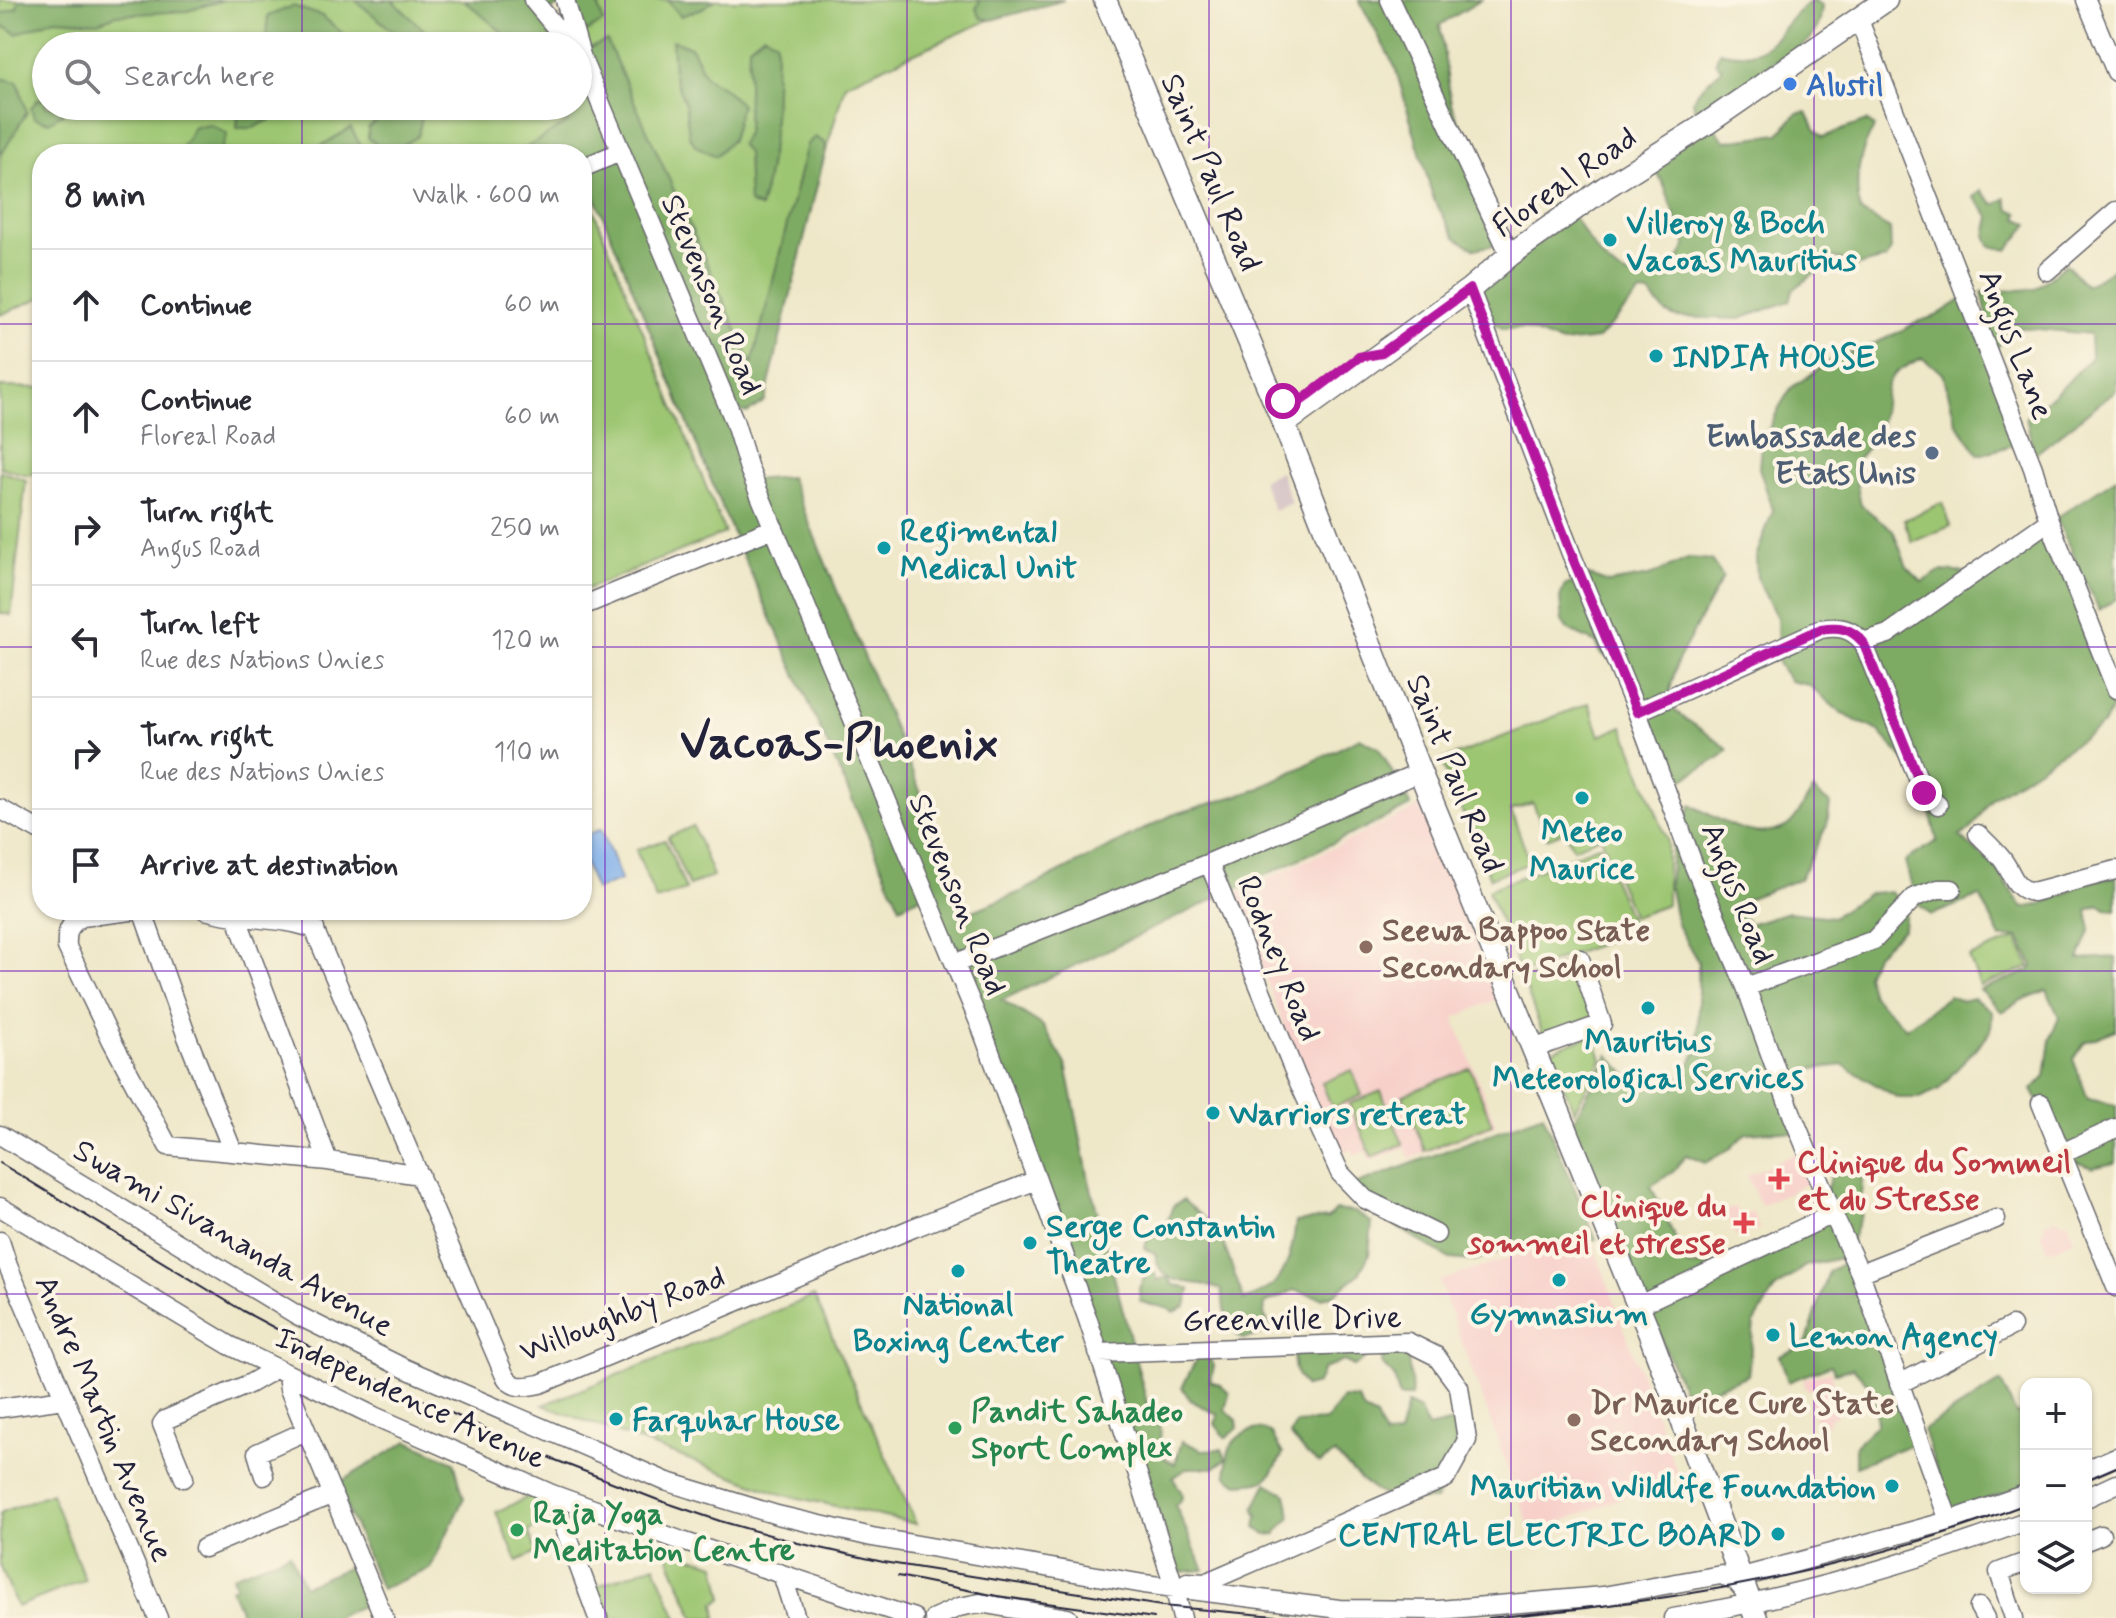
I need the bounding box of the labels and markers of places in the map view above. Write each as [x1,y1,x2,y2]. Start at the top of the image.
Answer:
place label: Alustil [1806,65,1884,107]
marker: Alustil [1781,75,1799,93]
place label: Villeroy & Boch Vacoas Mauritius [1626,203,1858,282]
marker: Villeroy & Boch Vacoas Mauritius [1601,231,1619,249]
place label: INDIA HOUSE [1672,337,1876,379]
marker: INDIA HOUSE [1647,347,1665,365]
place label: Embassade des Etats Unis [1706,416,1917,495]
marker: Embassade des Etats Unis [1923,444,1941,462]
place label: Regimental Medical Unit [900,511,1077,590]
marker: Regimental Medical Unit [875,539,893,557]
marker: Meteo Maurice [1573,789,1591,807]
place label: Meteo Maurice [1529,811,1635,890]
place label: Seewa Bappoo State Secondary School [1382,910,1650,989]
marker: Seewa Bappoo State Secondary School [1357,938,1375,956]
marker: Mauritius Meteorological Services [1639,999,1657,1017]
place label: Mauritius Meteorological Services [1492,1021,1804,1104]
place label: Warriors retreat [1229,1094,1466,1136]
marker: Warriors retreat [1204,1104,1222,1122]
place label: Clinique du Sommeil et du Stresse [1797,1142,2071,1221]
marker: Clinique du Sommeil et du Stresse [1768,1168,1790,1190]
place label: Clinique du sommeil et stresse [1467,1186,1726,1265]
place label: Serge Constantin Theatre [1046,1206,1276,1285]
marker: Clinique du sommeil et stresse [1733,1212,1755,1234]
marker: Serge Constantin Theatre [1021,1234,1039,1252]
marker: National Boxing Center [949,1262,967,1280]
marker: Gymnasium [1550,1271,1568,1289]
place label: National Boxing Center [853,1284,1064,1364]
place label: Gymnasium [1469,1293,1649,1335]
place label: Lemon Agency [1789,1316,1998,1359]
marker: Lemon Agency [1764,1326,1782,1344]
place label: Dr Maurice Cure State Secondary School [1590,1383,1895,1462]
place label: Pandit Sahadeo Sport Complex [971,1391,1183,1470]
place label: Farquhar House [632,1400,840,1443]
marker: Farquhar House [607,1410,625,1428]
marker: Dr Maurice Cure State Secondary School [1565,1411,1583,1429]
marker: Pandit Sahadeo Sport Complex [946,1419,964,1437]
place label: Mauritian Wildlife Foundation [1470,1467,1876,1509]
marker: Mauritian Wildlife Foundation [1883,1477,1901,1495]
place label: Raja Yoga Meditation Centre [533,1493,795,1572]
place label: CENTRAL ELECTRIC BOARD [1338,1515,1762,1557]
marker: Raja Yoga Meditation Centre [508,1521,526,1539]
marker: CENTRAL ELECTRIC BOARD [1769,1525,1787,1543]

